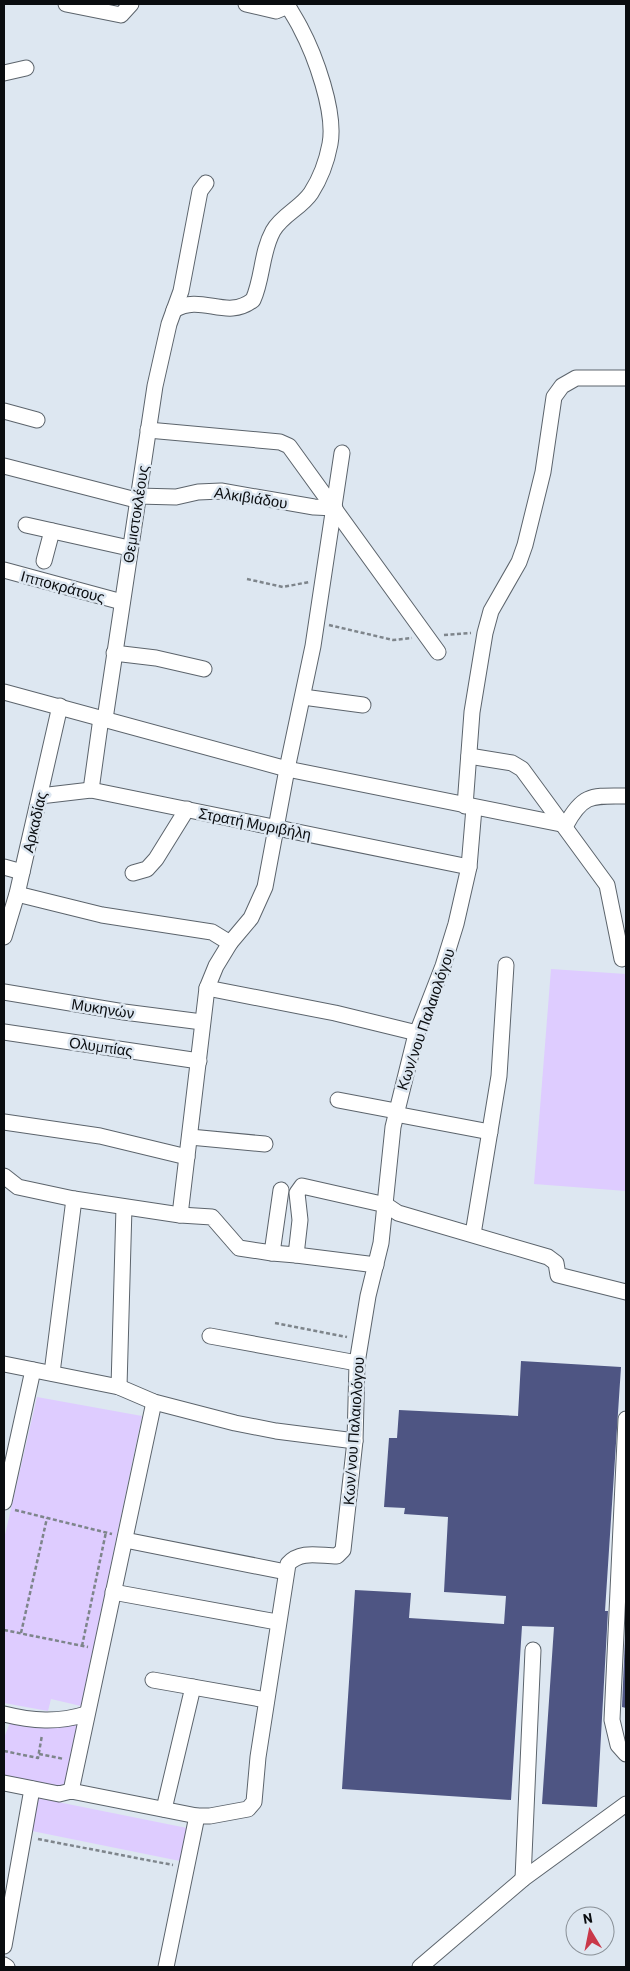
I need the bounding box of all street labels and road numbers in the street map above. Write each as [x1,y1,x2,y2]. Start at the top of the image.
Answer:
street label: Θεμιστοκλέους [118,464,152,564]
street label: Αλκιβιάδου [213,482,289,512]
street label: Ιπποκράτους [19,566,107,606]
street label: Αρκαδίας [18,790,50,854]
street label: Στρατή Μυριβήλη [197,803,313,843]
street label: Κων/νου Παλαιολόγου [392,946,458,1092]
street label: Μυκηνών [70,994,136,1022]
street label: Ολυμπίας [68,1033,134,1059]
street label: Κων/νου Παλαιολόγου [339,1356,367,1506]

